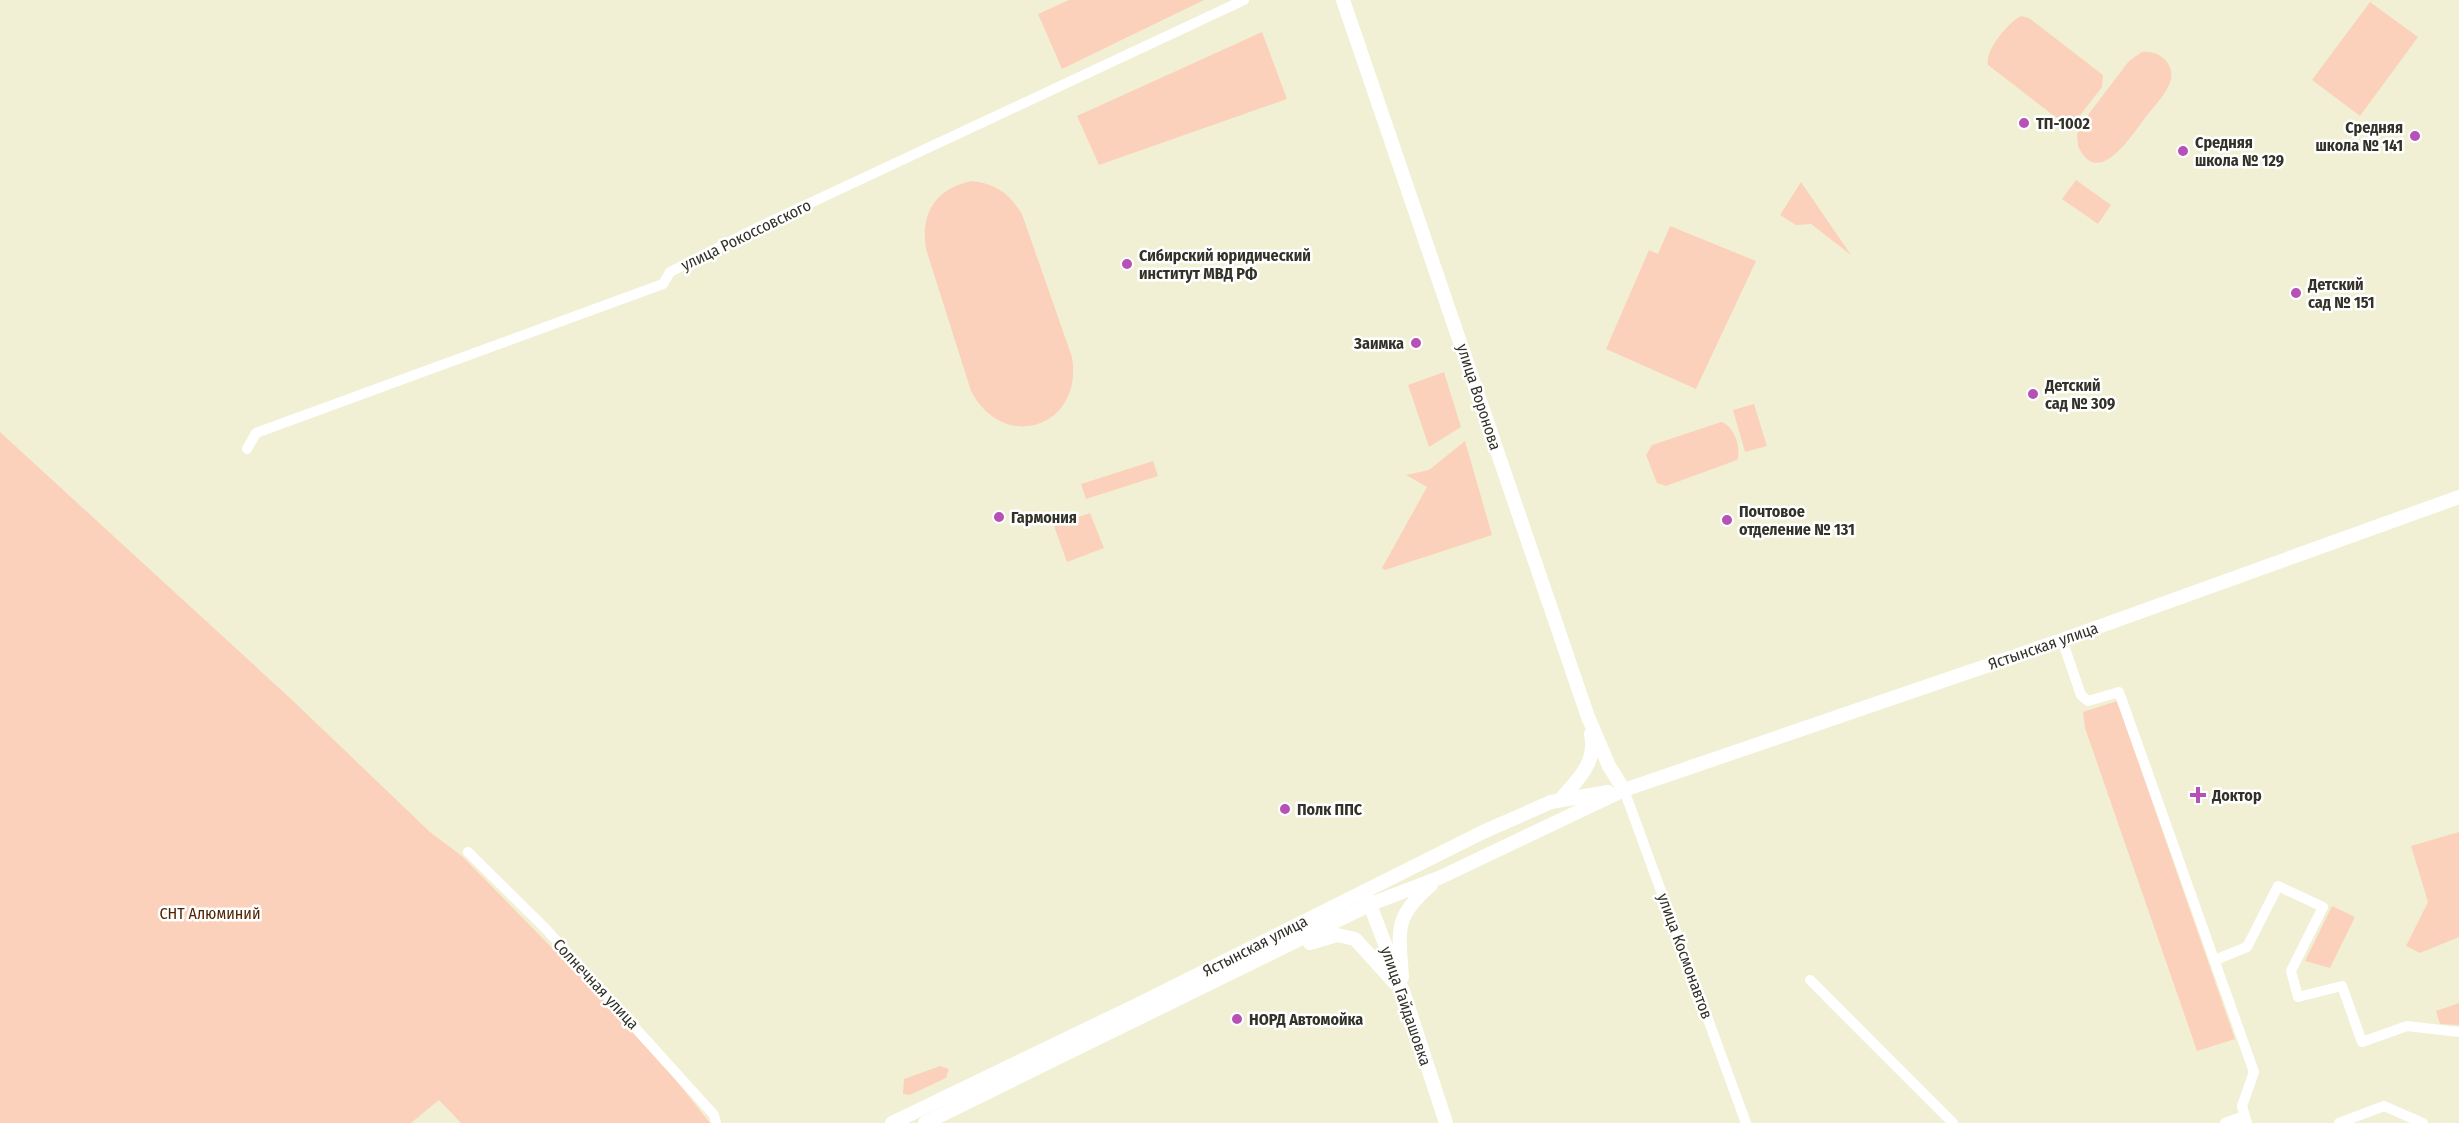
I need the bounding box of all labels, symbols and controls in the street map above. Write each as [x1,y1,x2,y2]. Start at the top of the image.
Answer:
place label: ТП-1002 [2036,114,2090,133]
marker: ТП-1002 [2017,116,2031,130]
place label: Средняя школа № 141 [2316,118,2403,155]
marker: Средняя школа № 141 [2408,129,2422,143]
place label: Средняя школа № 129 [2195,133,2284,170]
marker: Средняя школа № 129 [2176,144,2190,158]
street label: улица Рокоссовского [678,195,814,275]
place label: Сибирский юридический институт МВД РФ [1139,246,1311,283]
marker: Сибирский юридический институт МВД РФ [1120,257,1134,271]
place label: Детский сад № 151 [2307,275,2374,312]
marker: Детский сад № 151 [2289,286,2303,300]
place label: Заимка [1353,334,1404,353]
marker: Заимка [1409,336,1423,350]
street label: улица Воронова [1453,341,1505,453]
place label: Детский сад № 309 [2044,376,2115,413]
marker: Детский сад № 309 [2026,387,2040,401]
place label: Почтовое отделение № 131 [1739,502,1855,539]
place label: Гармония [1011,508,1077,527]
marker: Гармония [992,510,1006,524]
marker: Почтовое отделение № 131 [1720,513,1734,527]
street label: Ястынская улица [1986,618,2101,674]
marker: Доктор [2189,786,2207,804]
place label: Доктор [2211,786,2262,805]
place label: Полк ППС [1297,800,1363,819]
marker: Полк ППС [1278,802,1292,816]
street label: улица Космонавтов [1653,891,1717,1021]
park label: СНТ Алюминий [159,904,261,923]
street label: Ястынская улица [1199,911,1311,981]
street label: Солнечная улица [549,935,643,1033]
street label: улица Гайдашовка [1377,944,1435,1068]
place label: НОРД Автомойка [1249,1010,1363,1029]
marker: НОРД Автомойка [1230,1012,1244,1026]

